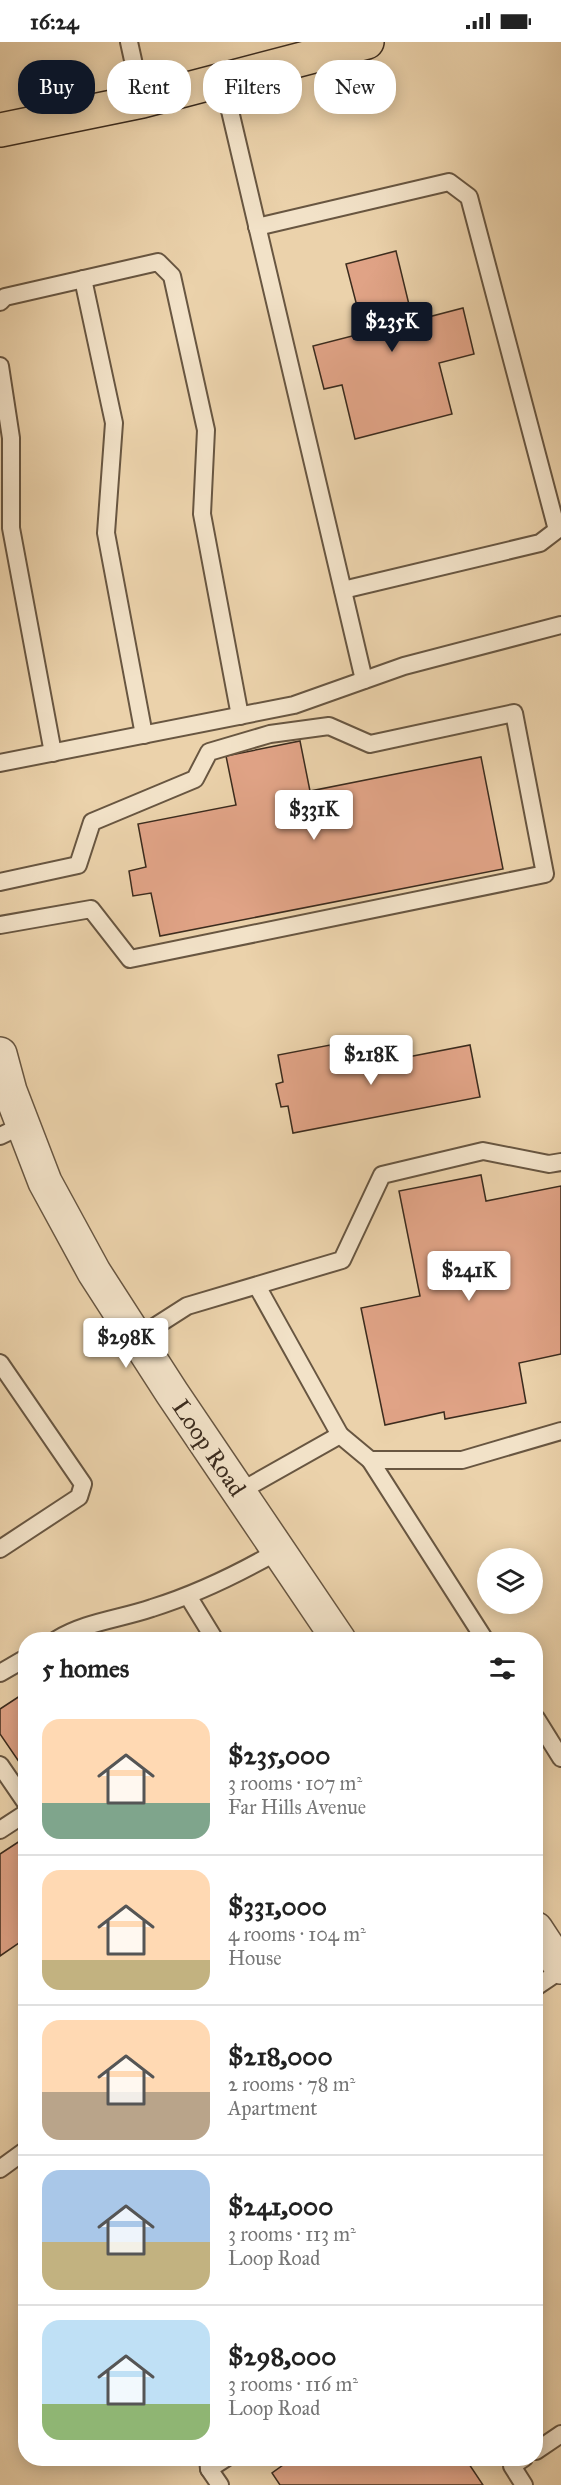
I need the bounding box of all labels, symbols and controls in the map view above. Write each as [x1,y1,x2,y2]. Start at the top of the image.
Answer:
text: 16:24 [30,8,79,35]
chip: Buy [18,60,95,114]
chip: Rent [107,60,191,114]
chip: Filters [203,60,302,114]
chip: New [314,60,396,114]
pin: $235K [350,302,434,353]
text: $235K [365,309,419,333]
pin: $331K [272,790,356,841]
text: $331K [289,797,339,821]
pin: $218K [329,1035,413,1086]
text: $218K [344,1042,398,1066]
pin: $241K [427,1251,511,1302]
text: $241K [441,1258,497,1282]
pin: $298K [84,1318,168,1369]
text: $298K [97,1325,155,1349]
street label: Loop Road [166,1394,252,1502]
map controls [477,1548,543,1614]
button: layers [477,1548,543,1614]
text: 5 homes [42,1652,129,1684]
icon: filters [486,1652,519,1685]
text: $235,000 [228,1739,330,1771]
icon: home [90,1743,162,1815]
text: 3 rooms · 107 m² [228,1771,362,1795]
text: Far Hills Avenue [228,1795,366,1819]
text: $331,000 [228,1890,327,1922]
icon: home [90,1894,162,1966]
text: 4 rooms · 104 m² [228,1922,366,1946]
text: House [228,1946,282,1970]
text: $218,000 [228,2040,333,2072]
icon: home [90,2044,162,2116]
text: 2 rooms · 78 m² [228,2072,355,2096]
text: Apartment [228,2096,317,2120]
text: $241,000 [228,2190,333,2222]
icon: home [90,2194,162,2266]
text: 3 rooms · 113 m² [228,2222,356,2246]
text: Loop Road [228,2246,320,2270]
text: $298,000 [228,2340,336,2372]
icon: home [90,2344,162,2416]
text: 3 rooms · 116 m² [228,2372,358,2396]
text: Loop Road [228,2396,320,2420]

